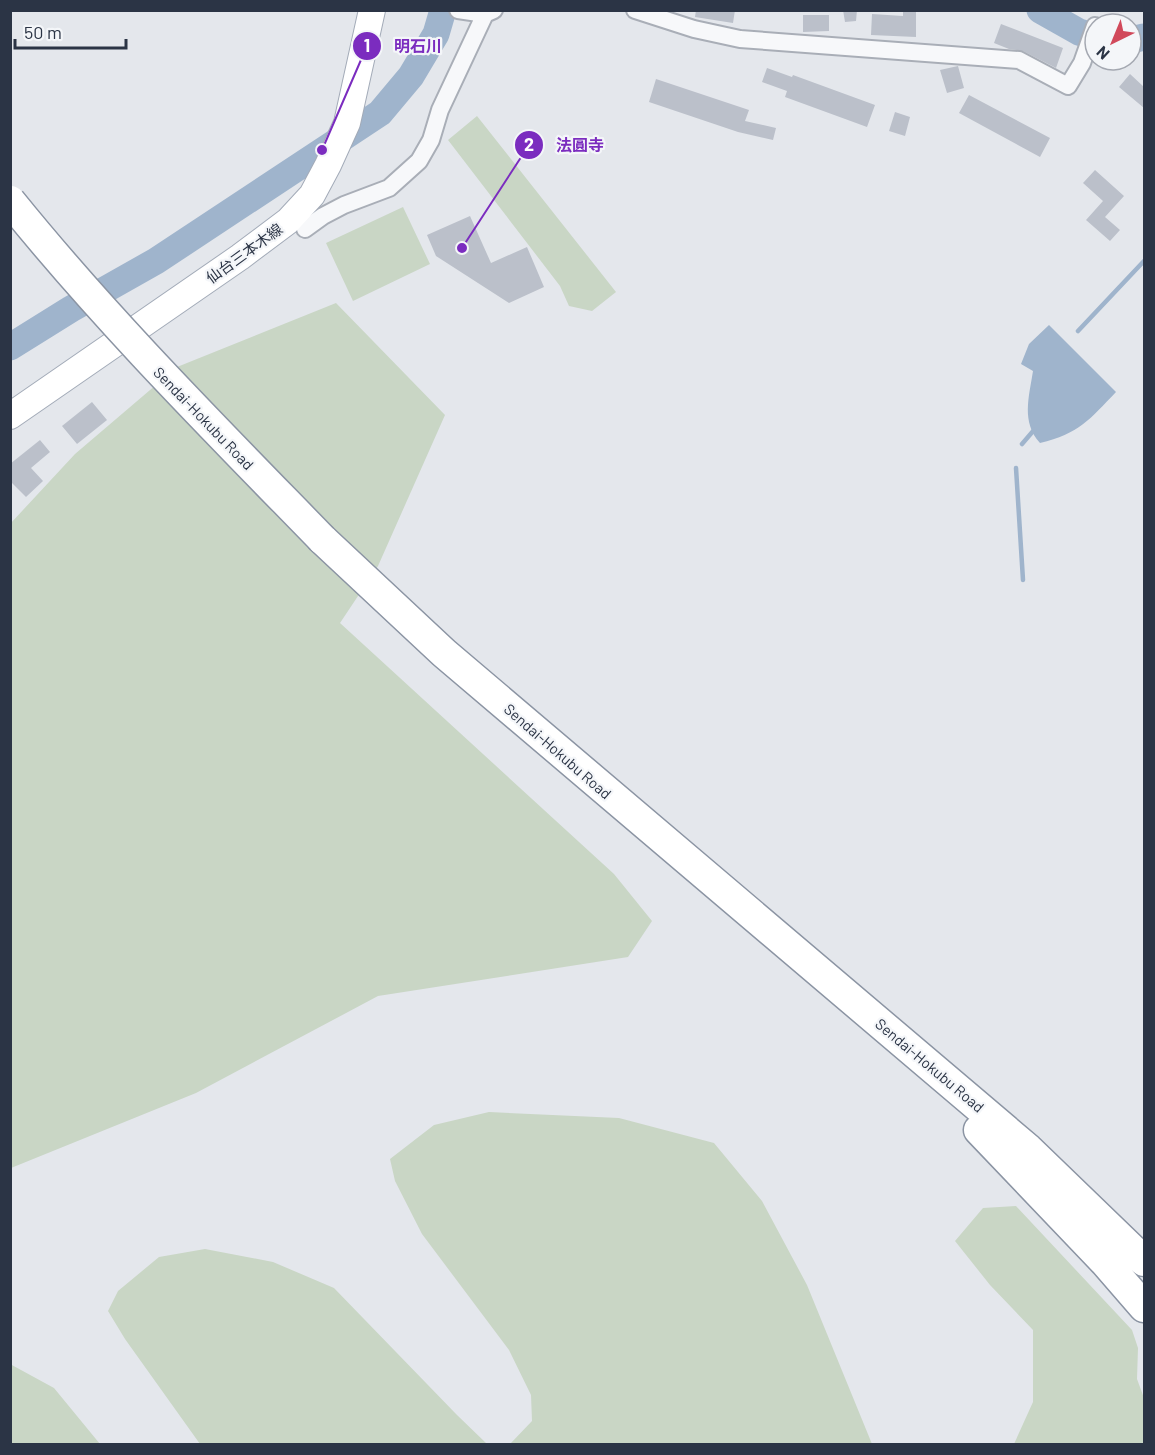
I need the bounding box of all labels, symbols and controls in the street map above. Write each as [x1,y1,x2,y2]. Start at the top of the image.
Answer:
scale bar [15,12,126,50]
north arrow [1083,12,1143,72]
text: 50 m [24,21,62,43]
callout: 明石川 [352,29,454,63]
text: 1 [364,34,370,56]
text: 明石川 [394,36,442,55]
text: N [1092,43,1113,64]
callout: 法圓寺 [514,128,616,162]
text: 2 [524,133,534,155]
text: 法圓寺 [556,135,604,154]
street label: 仙台三本木線 [202,219,286,287]
street label: Sendai-Hokubu Road [150,363,258,473]
street label: Sendai-Hokubu Road [501,700,615,802]
street label: Sendai-Hokubu Road [872,1014,988,1116]

